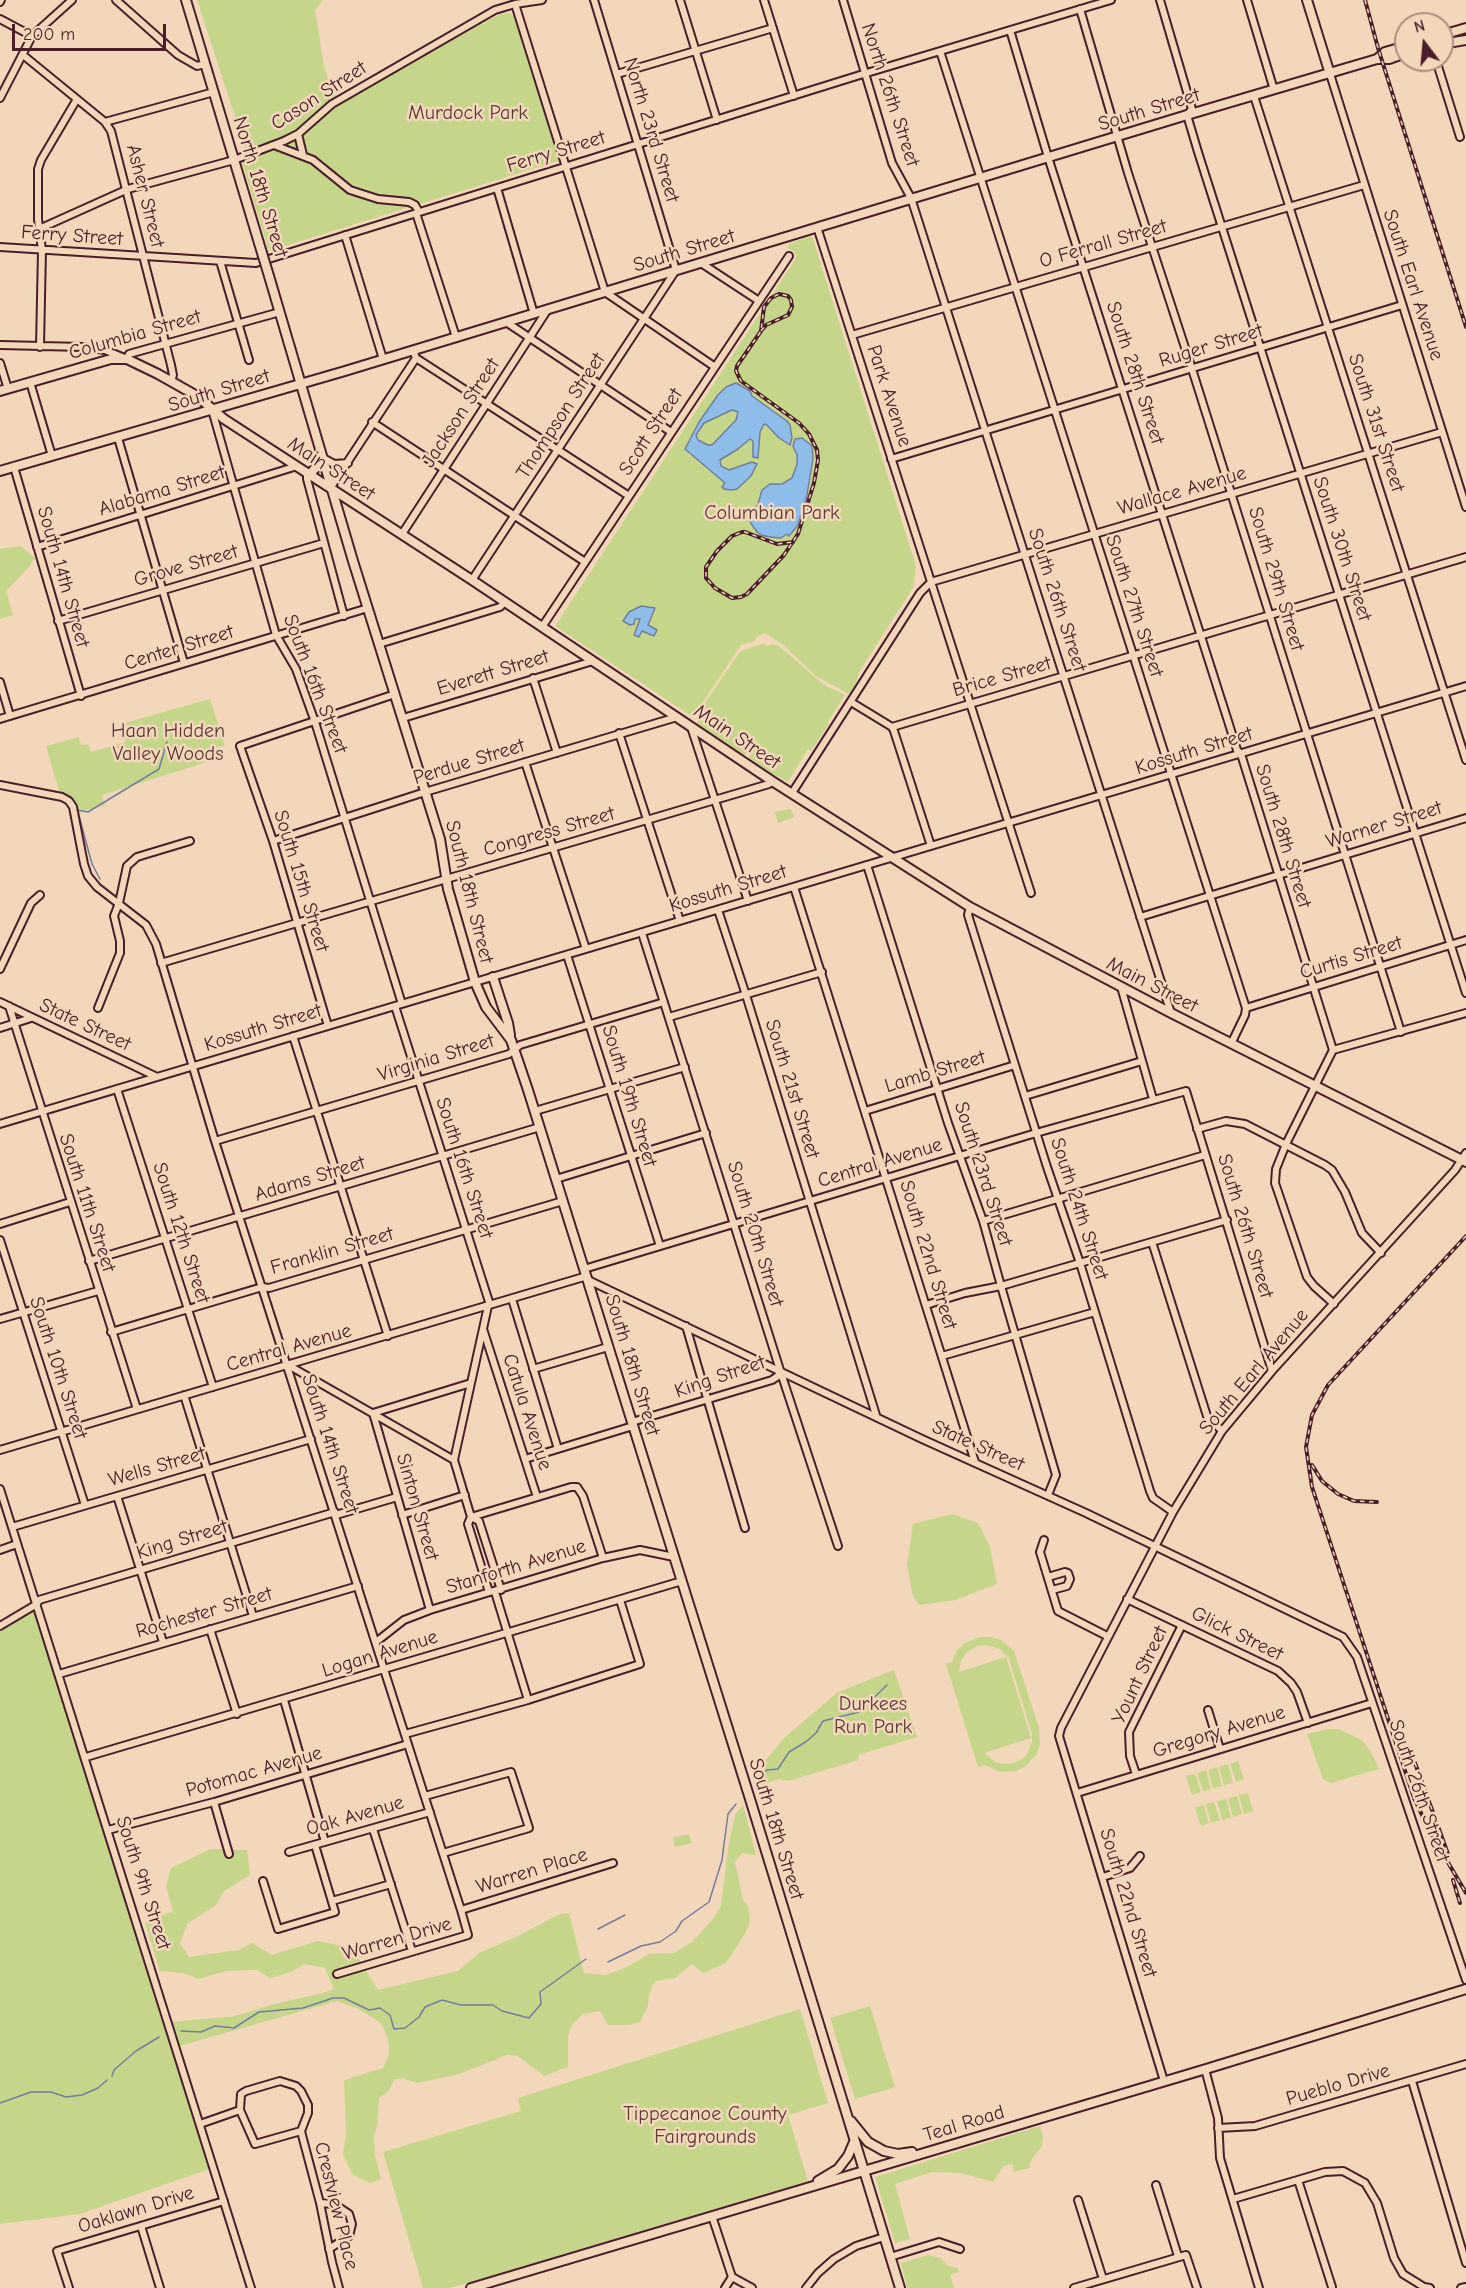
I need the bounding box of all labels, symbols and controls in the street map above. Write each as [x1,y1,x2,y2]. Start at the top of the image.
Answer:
scale bar [15,12,170,50]
north arrow [1394,12,1454,72]
text: N [1412,17,1427,37]
street label: North 26th Street [856,20,924,170]
text: 200 m [23,24,75,45]
street label: North 23rd Street [618,55,684,205]
street label: Cason Street [267,56,371,136]
street label: South Street [1095,83,1203,137]
park label: Murdock Park [408,101,528,125]
street label: North 18th Street [227,114,293,260]
street label: Ferry Street [504,126,608,178]
street label: Asher Street [121,142,169,250]
street label: South Earl Avenue [1377,207,1449,363]
street label: O Ferrall Street [1037,214,1169,274]
street label: Ferry Street [20,220,124,252]
street label: South Street [630,224,738,278]
street label: South 28th Street [1101,298,1169,448]
street label: Columbia Street [66,305,204,365]
street label: Ruger Street [1156,319,1266,373]
street label: Park Avenue [861,342,917,450]
street label: Thompson Street [511,348,611,484]
street label: South 31st Street [1342,351,1410,495]
street label: Jackson Street [417,354,505,472]
street label: South Street [165,364,273,418]
street label: Scott Street [614,384,688,480]
street label: Main Street [283,432,379,506]
street label: Alabama Street [96,460,228,522]
street label: Wallace Avenue [1115,461,1249,521]
street label: South 30th Street [1307,474,1377,624]
park label: Columbian Park [704,501,840,525]
street label: South 14th Street [31,504,95,650]
street label: South 29th Street [1243,504,1309,654]
street label: South 26th Street [1022,525,1092,675]
street label: South 27th Street [1100,532,1168,680]
street label: Grove Street [131,540,241,592]
street label: South 16th Street [277,611,353,757]
street label: Center Street [121,620,237,676]
street label: Everett Street [434,645,552,701]
street label: Brice Street [950,652,1054,702]
street label: Main Street [689,699,785,775]
park label: Haan Hidden Valley Woods [111,719,225,766]
street label: Kossuth Street [1132,722,1256,780]
street label: Perdue Street [410,734,528,790]
street label: South 28th Street [1250,761,1316,911]
street label: Warner Street [1323,796,1445,854]
street label: Congress Street [481,802,617,862]
street label: South 15th Street [268,807,334,955]
street label: South 18th Street [440,818,498,966]
street label: Kossuth Street [666,860,790,918]
street label: Curtis Street [1297,931,1405,985]
street label: Main Street [1102,952,1202,1018]
street label: State Street [35,993,135,1057]
street label: Kossuth Street [201,999,325,1057]
street label: South 21st Street [759,1017,825,1161]
street label: South 19th Street [596,1022,662,1170]
street label: Virginia Street [375,1029,497,1087]
street label: Lamb Street [882,1045,988,1099]
street label: South 16th Street [430,1094,498,1242]
street label: South 23rd Street [948,1099,1018,1249]
street label: South 11th Street [53,1131,121,1275]
street label: Central Avenue [815,1133,945,1193]
street label: South 24th Street [1045,1135,1113,1283]
street label: Adams Street [252,1151,368,1207]
street label: South 26th Street [1212,1151,1278,1301]
street label: South 20th Street [721,1158,789,1310]
street label: South 12th Street [147,1160,215,1306]
street label: South 22nd Street [894,1178,962,1332]
street label: Franklin Street [268,1222,396,1280]
street label: South 18th Street [599,1291,665,1439]
street label: South 10th Street [24,1294,92,1442]
street label: South Earl Avenue [1194,1304,1314,1440]
street label: Central Avenue [224,1319,354,1377]
street label: King Street [672,1350,768,1404]
street label: Catula Avenue [497,1351,557,1473]
street label: South 14th Street [296,1371,364,1517]
street label: State Street [928,1415,1028,1477]
street label: Wells Street [106,1442,208,1492]
street label: Sinton Street [390,1451,444,1563]
street label: King Street [133,1515,231,1565]
street label: Stanforth Avenue [443,1534,589,1600]
street label: Rochester Street [133,1582,275,1644]
street label: Glick Street [1187,1601,1287,1667]
street label: Yount Street [1107,1622,1173,1728]
street label: Logan Avenue [319,1625,441,1683]
park label: Durkees Run Park [834,1692,912,1739]
street label: Gregory Avenue [1150,1700,1288,1764]
street label: South 26th Street [1383,1716,1455,1866]
street label: Potomac Avenue [183,1741,325,1803]
street label: South 18th Street [743,1755,809,1903]
street label: Oak Avenue [303,1791,407,1841]
street label: South 9th Street [110,1813,176,1953]
street label: South 22nd Street [1094,1826,1162,1980]
street label: Warren Place [473,1843,591,1899]
street label: Warren Drive [340,1912,454,1966]
street label: Pueblo Drive [1283,2059,1393,2111]
street label: Teal Road [921,2100,1007,2148]
park label: Tippecanoe County Fairgrounds [623,2102,787,2149]
street label: Crestview Place [309,2140,363,2272]
street label: Oaklawn Drive [75,2181,197,2239]

